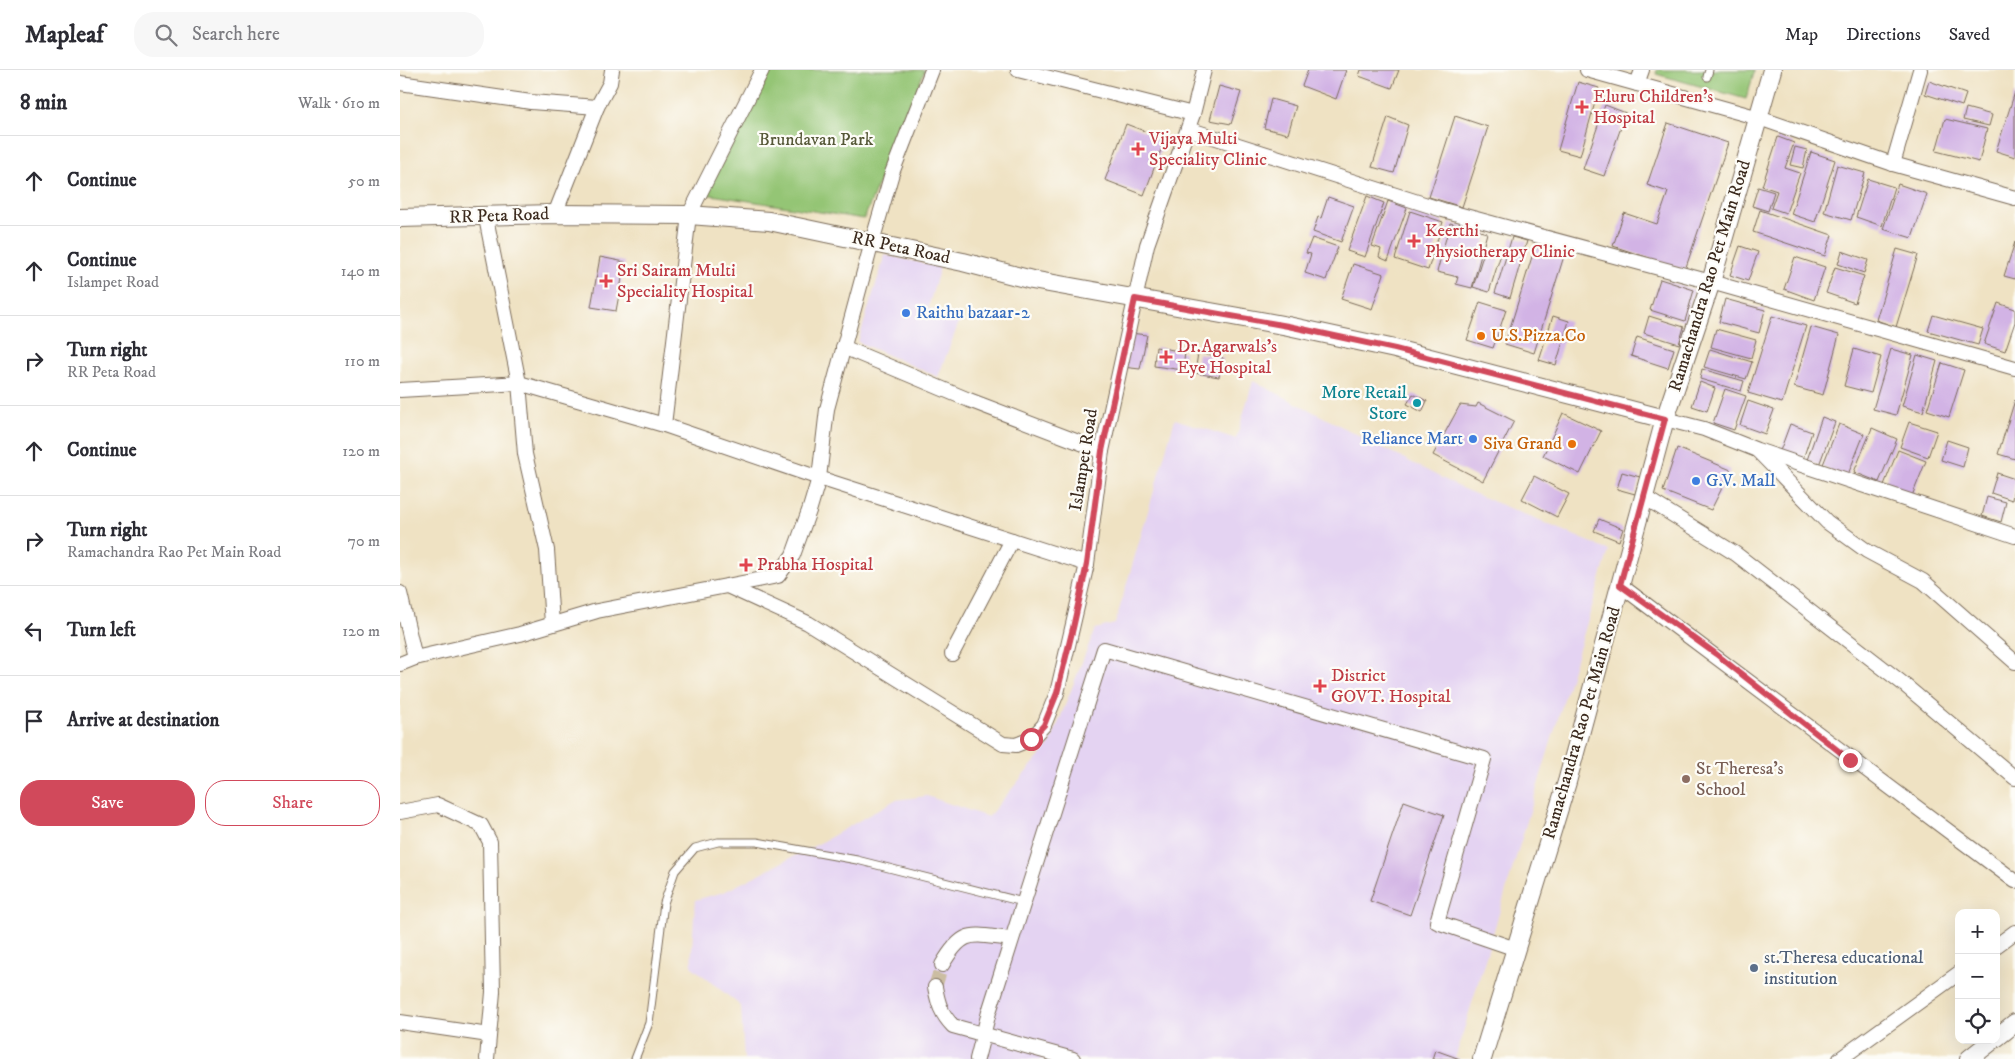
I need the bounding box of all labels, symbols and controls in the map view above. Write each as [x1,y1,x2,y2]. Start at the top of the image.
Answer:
search box [134,12,484,57]
text: Mapleaf [25,20,104,50]
icon: search [152,21,180,49]
text: Search here [192,23,280,46]
text: Map [1785,24,1818,46]
text: Directions [1846,24,1921,46]
text: Saved [1949,24,1990,46]
place label: Eluru Children's Hospital [1593,86,1713,129]
text: 8 min [20,90,67,116]
text: Walk · 610 m [298,93,380,113]
marker: Eluru Children's Hospital [1575,100,1589,114]
place label: Vijaya Multi Speciality Clinic [1148,128,1267,171]
park label: Brundavan Park [758,129,874,151]
marker: Vijaya Multi Speciality Clinic [1131,142,1145,156]
street label: Ramachandra Rao Pet Main Road [1664,158,1756,394]
icon: ahead [20,167,48,195]
text: Continue [67,169,137,192]
text: 50 m [348,171,380,191]
street label: RR Peta Road [449,203,549,229]
place label: Keerthi Physiotherapy Clinic [1425,220,1575,263]
street label: RR Peta Road [850,227,952,269]
marker: Keerthi Physiotherapy Clinic [1407,234,1421,248]
text: Continue [67,249,137,272]
icon: ahead [20,257,48,285]
place label: Sri Sairam Multi Speciality Hospital [617,260,754,303]
text: 140 m [341,261,380,281]
text: Islampet Road [67,272,159,292]
marker: Sri Sairam Multi Speciality Hospital [599,274,613,288]
place label: Raithu bazaar-2 [916,302,1030,324]
marker: Raithu bazaar-2 [900,307,912,319]
place label: U.S.Pizza.Co [1491,325,1586,347]
marker: U.S.Pizza.Co [1475,330,1487,342]
place label: Dr.Agarwals's Eye Hospital [1177,336,1277,379]
text: Turn right [67,339,147,362]
icon: right [20,347,48,375]
marker: Dr.Agarwals's Eye Hospital [1159,350,1173,364]
text: 110 m [344,351,380,371]
text: RR Peta Road [67,362,156,382]
place label: More Retail Store [1321,382,1408,425]
marker: More Retail Store [1411,397,1423,409]
street label: Islampet Road [1065,407,1103,513]
place label: Reliance Mart [1361,428,1463,450]
marker: Reliance Mart [1467,433,1479,445]
place label: Siva Grand [1483,433,1562,455]
icon: ahead [20,437,48,465]
marker: Siva Grand [1566,438,1578,450]
text: Continue [67,439,137,462]
text: 120 m [342,441,380,461]
place label: G.V. Mall [1706,470,1776,492]
marker: G.V. Mall [1690,475,1702,487]
text: Turn right [67,519,147,542]
icon: right [20,527,48,555]
text: 70 m [348,531,380,551]
text: Ramachandra Rao Pet Main Road [67,542,281,562]
place label: Prabha Hospital [757,554,874,576]
marker: Prabha Hospital [739,558,753,572]
street label: Ramachandra Rao Pet Main Road [1538,604,1626,842]
icon: left [20,617,48,645]
text: Turn left [67,619,136,642]
text: 120 m [342,621,380,641]
place label: District GOVT. Hospital [1331,665,1451,708]
marker: District GOVT. Hospital [1313,679,1327,693]
icon: arrive [20,707,48,735]
text: Arrive at destination [67,709,219,732]
route start [1020,728,1043,751]
route end [1839,749,1862,772]
place label: St Theresa's School [1696,758,1784,801]
marker: St Theresa's School [1680,773,1692,785]
button: Save [20,780,195,826]
button: Share [205,780,380,826]
map controls [1955,909,2000,1044]
button: + [1955,909,2000,954]
place label: st.Theresa educational institution [1764,947,1924,990]
button: − [1955,954,2000,999]
marker: st.Theresa educational institution [1748,962,1760,974]
button: locate [1955,999,2000,1044]

